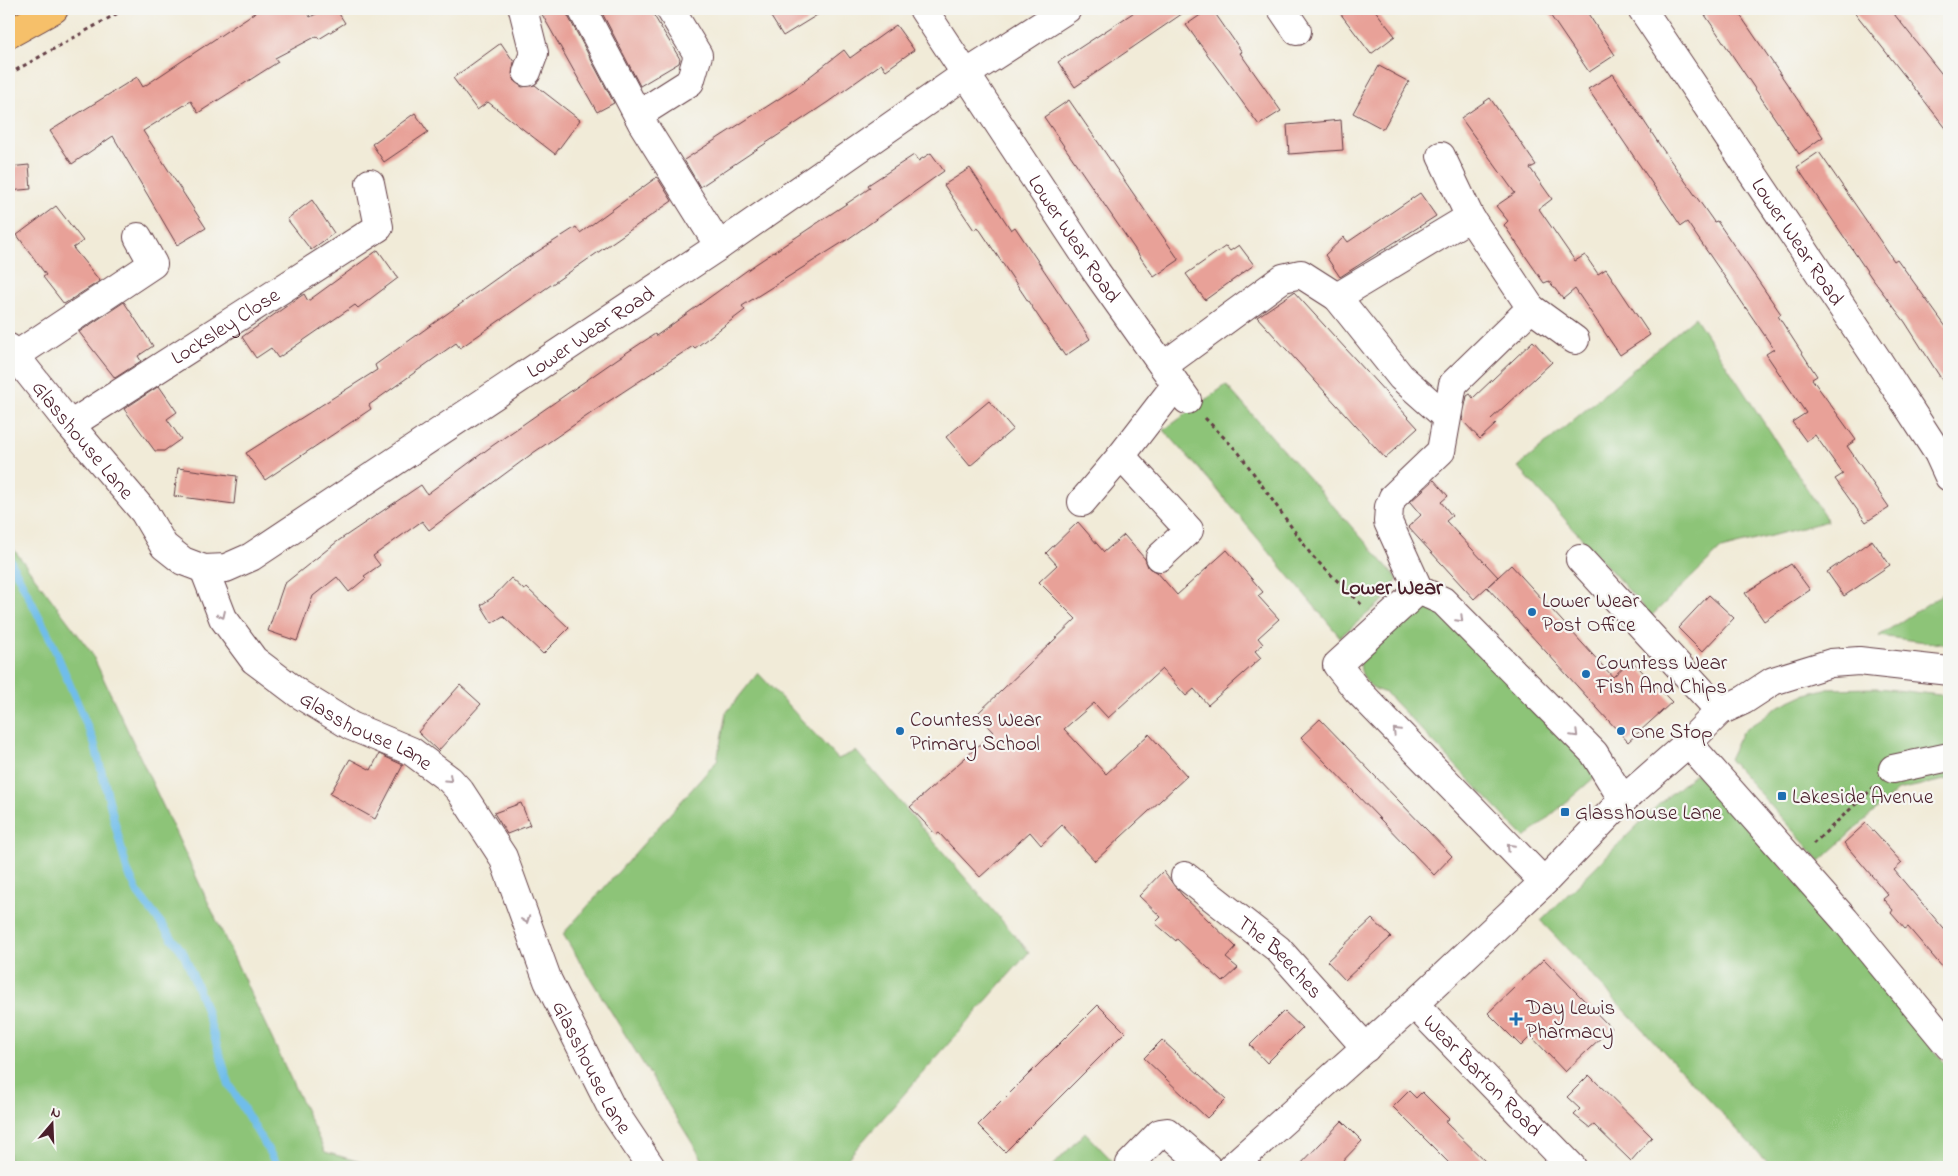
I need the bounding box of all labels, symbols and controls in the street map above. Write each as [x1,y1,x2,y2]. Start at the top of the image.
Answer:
street label: Lower Wear Road [1019,170,1127,310]
street label: Lower Wear Road [1743,173,1850,313]
street label: Lower Wear Road [521,280,661,387]
street label: Locksley Close [166,281,287,373]
street label: Glasshouse Lane [23,375,141,507]
district label: Lower Wear [1341,573,1444,605]
place label: Lower Wear Post Office [1542,587,1640,641]
marker: Lower Wear Post Office [1526,606,1538,618]
one-way arrow [216,609,226,618]
one-way arrow [1455,613,1464,622]
place label: Countess Wear Fish And Chips [1595,649,1728,703]
marker: Countess Wear Fish And Chips [1580,668,1592,680]
street label: Glasshouse Lane [293,685,439,779]
place label: Countess Wear Primary School [910,706,1042,762]
place label: One Stop [1631,718,1713,748]
marker: Countess Wear Primary School [894,725,906,737]
marker: One Stop [1615,725,1627,737]
one-way arrow [1393,727,1402,736]
one-way arrow [1569,728,1578,737]
one-way arrow [443,773,452,782]
place label: Lakeside Avenue [1792,783,1934,813]
marker: Lakeside Avenue [1776,790,1788,802]
place label: Glasshouse Lane [1575,799,1722,829]
marker: Glasshouse Lane [1559,806,1571,818]
one-way arrow [1506,844,1515,853]
street label: The Beeches [1230,909,1328,1006]
one-way arrow [520,915,530,924]
place label: Day Lewis Pharmacy [1525,994,1615,1050]
street label: Glasshouse Lane [543,996,638,1141]
street label: Wear Barton Road [1415,1009,1548,1145]
marker: Day Lewis Pharmacy [1510,1013,1522,1025]
north arrow [28,1098,78,1148]
text: N [48,1102,64,1125]

